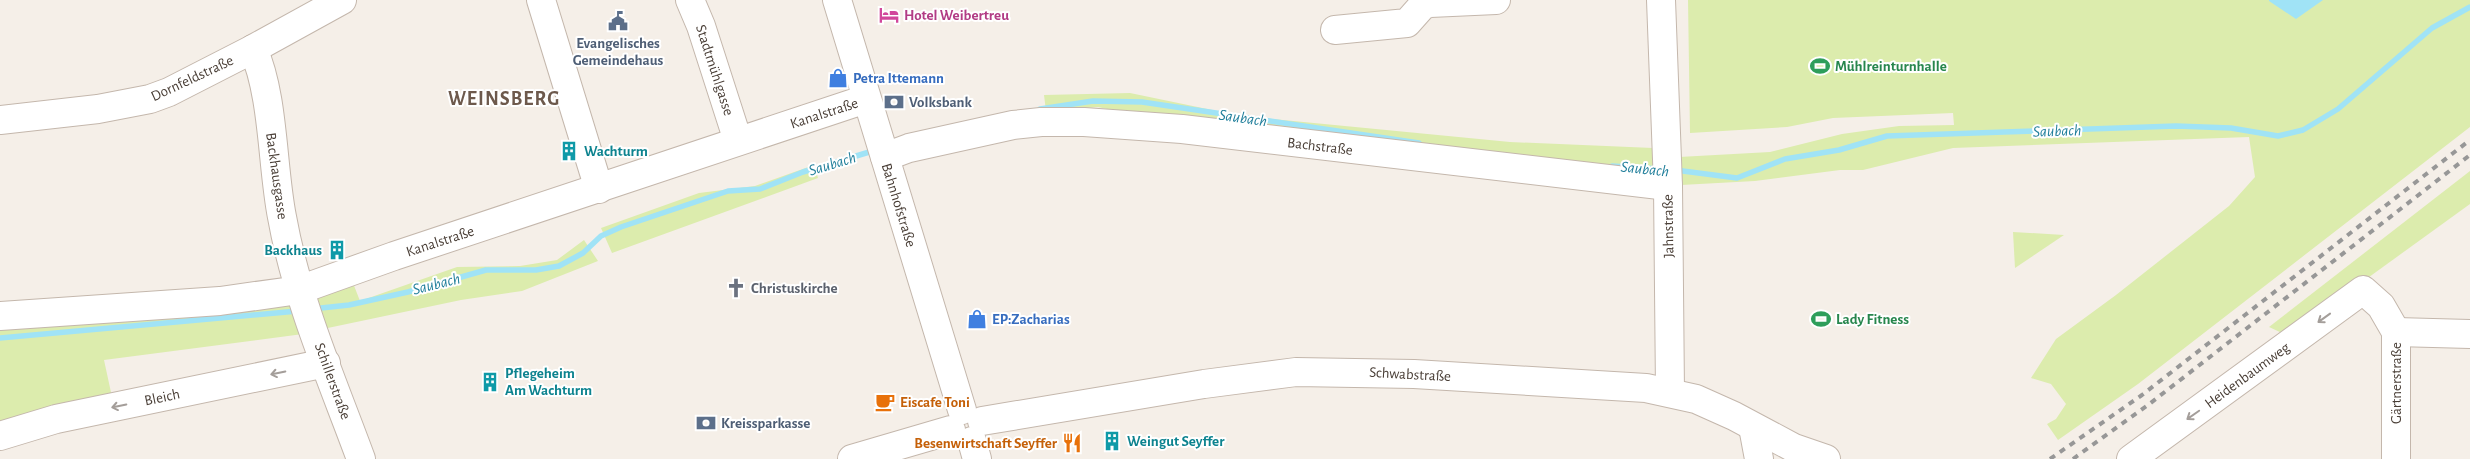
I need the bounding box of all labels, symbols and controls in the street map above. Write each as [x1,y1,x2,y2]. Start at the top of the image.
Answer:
hotel icon: Hotel Weibertreu [878,4,900,26]
place label: Hotel Weibertreu [904,8,1009,23]
public building icon: Evangelisches Gemeindehaus [607,10,629,32]
street label: Stadtmühlgasse [693,23,736,118]
place label: Evangelisches Gemeindehaus [573,36,664,68]
street label: Dornfeldstraße [149,53,236,104]
sports icon: Mühlreinturnhalle [1809,55,1831,77]
place label: Mühlreinturnhalle [1835,59,1947,74]
shop icon: Petra Ittemann [827,67,849,89]
place label: Petra Ittemann [853,71,944,86]
district label: WEINSBERG [448,89,560,109]
bank icon: Volksbank [883,91,905,113]
street label: Kanalstraße [788,95,860,131]
place label: Volksbank [909,95,973,110]
water label: Saubach [1218,107,1268,129]
water label: Saubach [2033,122,2082,140]
street label: Backhausgasse [263,132,290,221]
street label: Bachstraße [1286,135,1354,158]
building icon: Wachturm [558,140,580,162]
place label: Wachturm [584,144,648,159]
water label: Saubach [807,149,858,179]
water label: Saubach [1620,159,1670,179]
street label: Bahnhofstraße [879,161,918,249]
street label: Jahnstraße [1660,194,1677,258]
street label: Kanalstraße [404,223,476,259]
building icon: Backhaus [326,239,348,261]
place label: Backhaus [264,243,322,258]
water label: Saubach [411,270,462,298]
church icon: Christuskirche [725,277,747,299]
place label: Christuskirche [751,281,838,296]
shop icon: EP:Zacharias [966,308,988,330]
sports icon: Lady Fitness [1810,308,1832,330]
place label: EP:Zacharias [992,312,1070,327]
place label: Lady Fitness [1836,312,1909,327]
one-way arrow [2318,313,2331,324]
street label: Heidenbaumweg [2202,339,2293,411]
street label: Schillerstraße [312,341,353,422]
street label: Gärtnerstraße [2389,342,2404,424]
street label: Schwabstraße [1369,365,1451,384]
place label: Pflegeheim Am Wachturm [505,366,592,398]
one-way arrow [270,369,286,378]
building icon: Pflegeheim Am Wachturm [479,371,501,393]
street label: Bleich [143,386,181,409]
cafe icon: Eiscafe Toni [874,391,896,413]
place label: Eiscafe Toni [900,395,970,410]
one-way arrow [111,402,127,411]
one-way arrow [2187,409,2200,420]
bank icon: Kreissparkasse [695,412,717,434]
place label: Kreissparkasse [721,416,810,431]
building icon: Weingut Seyffer [1101,430,1123,452]
restaurant icon: Besenwirtschaft Seyffer [1061,432,1083,454]
place label: Weingut Seyffer [1127,434,1225,449]
place label: Besenwirtschaft Seyffer [914,436,1058,451]

